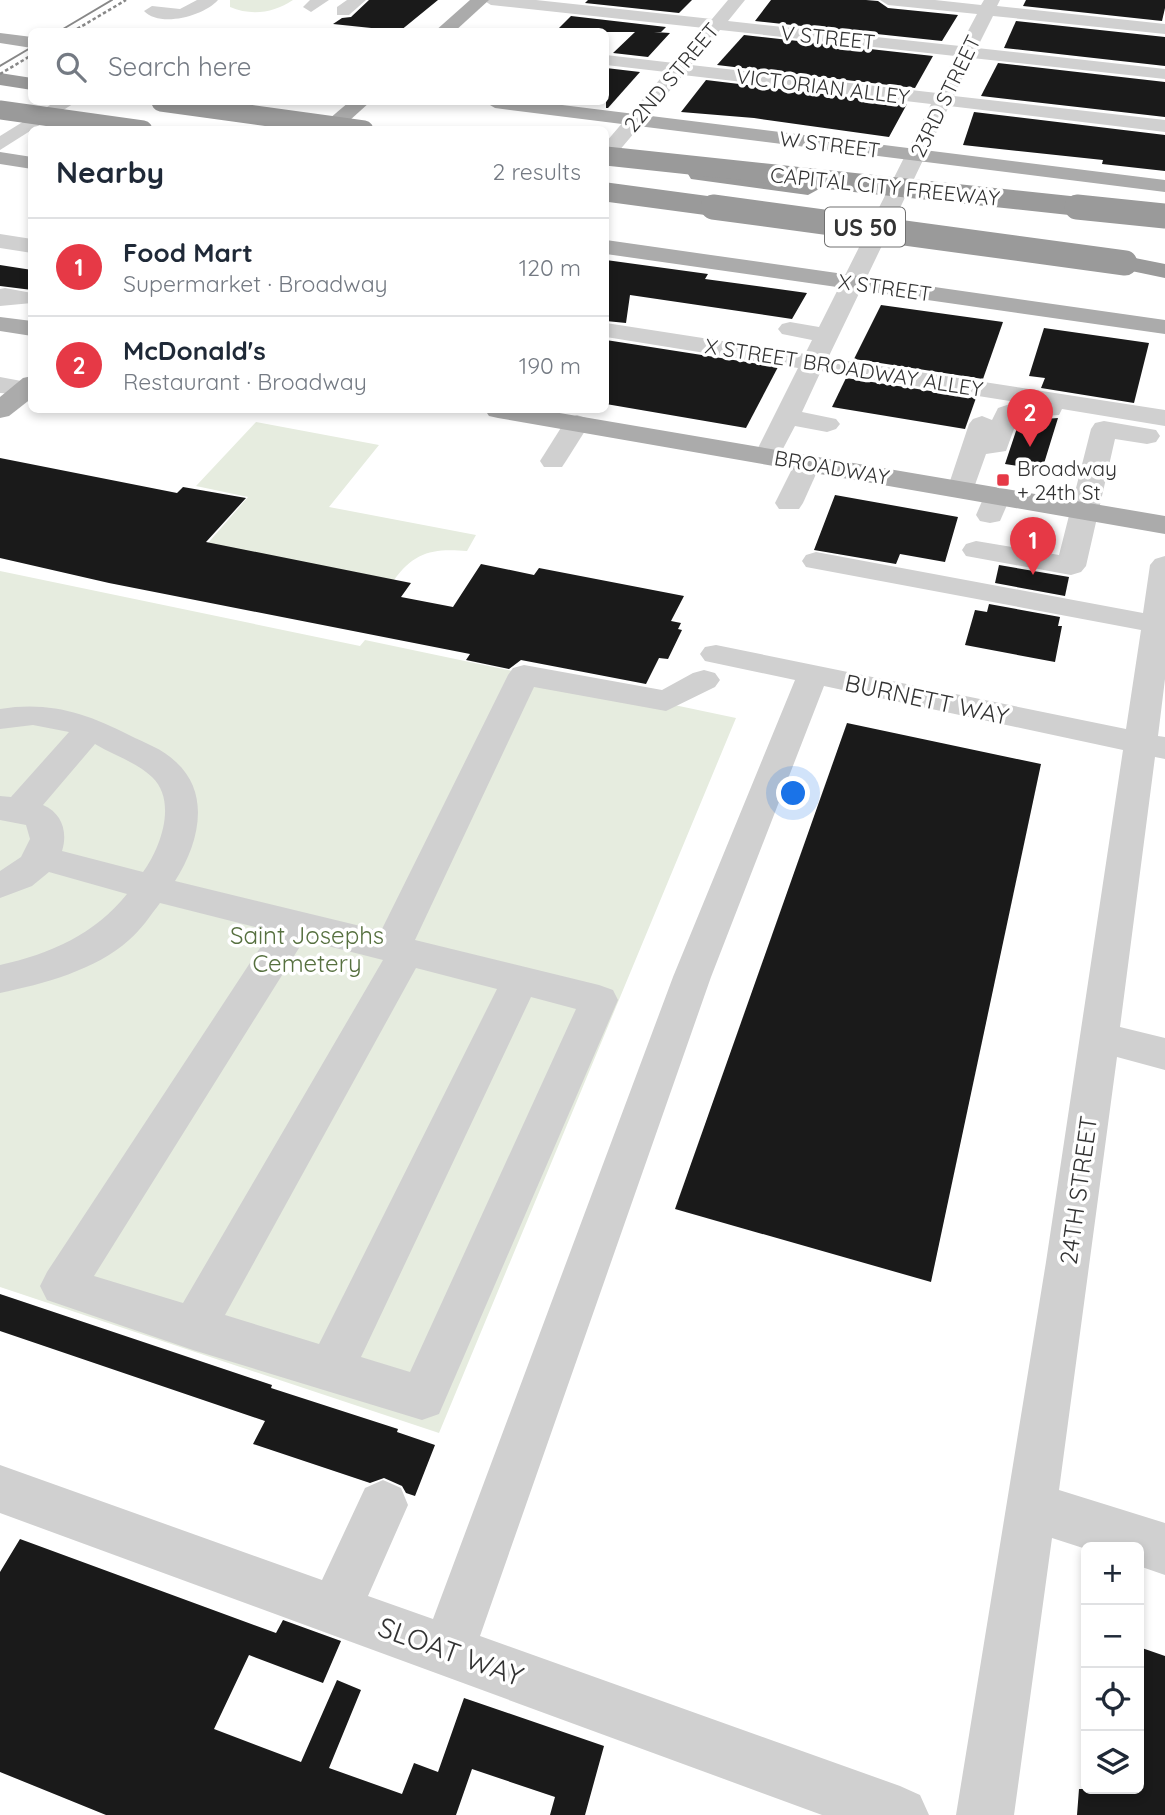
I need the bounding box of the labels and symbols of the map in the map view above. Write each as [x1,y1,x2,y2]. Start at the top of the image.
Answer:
street label: 22ND STREET [618,17,724,137]
street label: V STREET [780,19,876,55]
street label: 23RD STREET [904,31,986,161]
street label: VICTORIAN ALLEY [735,62,912,110]
street label: W STREET [778,125,882,163]
street label: CAPITAL CITY FREEWAY [769,161,1001,211]
road number: US 50 [825,208,905,246]
street label: X STREET [837,268,933,306]
street label: X STREET BROADWAY ALLEY [703,332,985,402]
pin: 2 [1007,389,1053,447]
street label: BROADWAY [772,444,892,490]
place label: Broadway + 24th St [1017,455,1117,505]
marker: Broadway + 24th St [995,472,1011,488]
pin: 1 [1010,517,1056,575]
street label: BURNETT WAY [842,667,1012,731]
your location [776,776,810,810]
park label: Saint Josephs Cemetery [230,920,384,978]
street label: 24TH STREET [1053,1114,1103,1266]
street label: SLOAT WAY [374,1609,529,1694]

